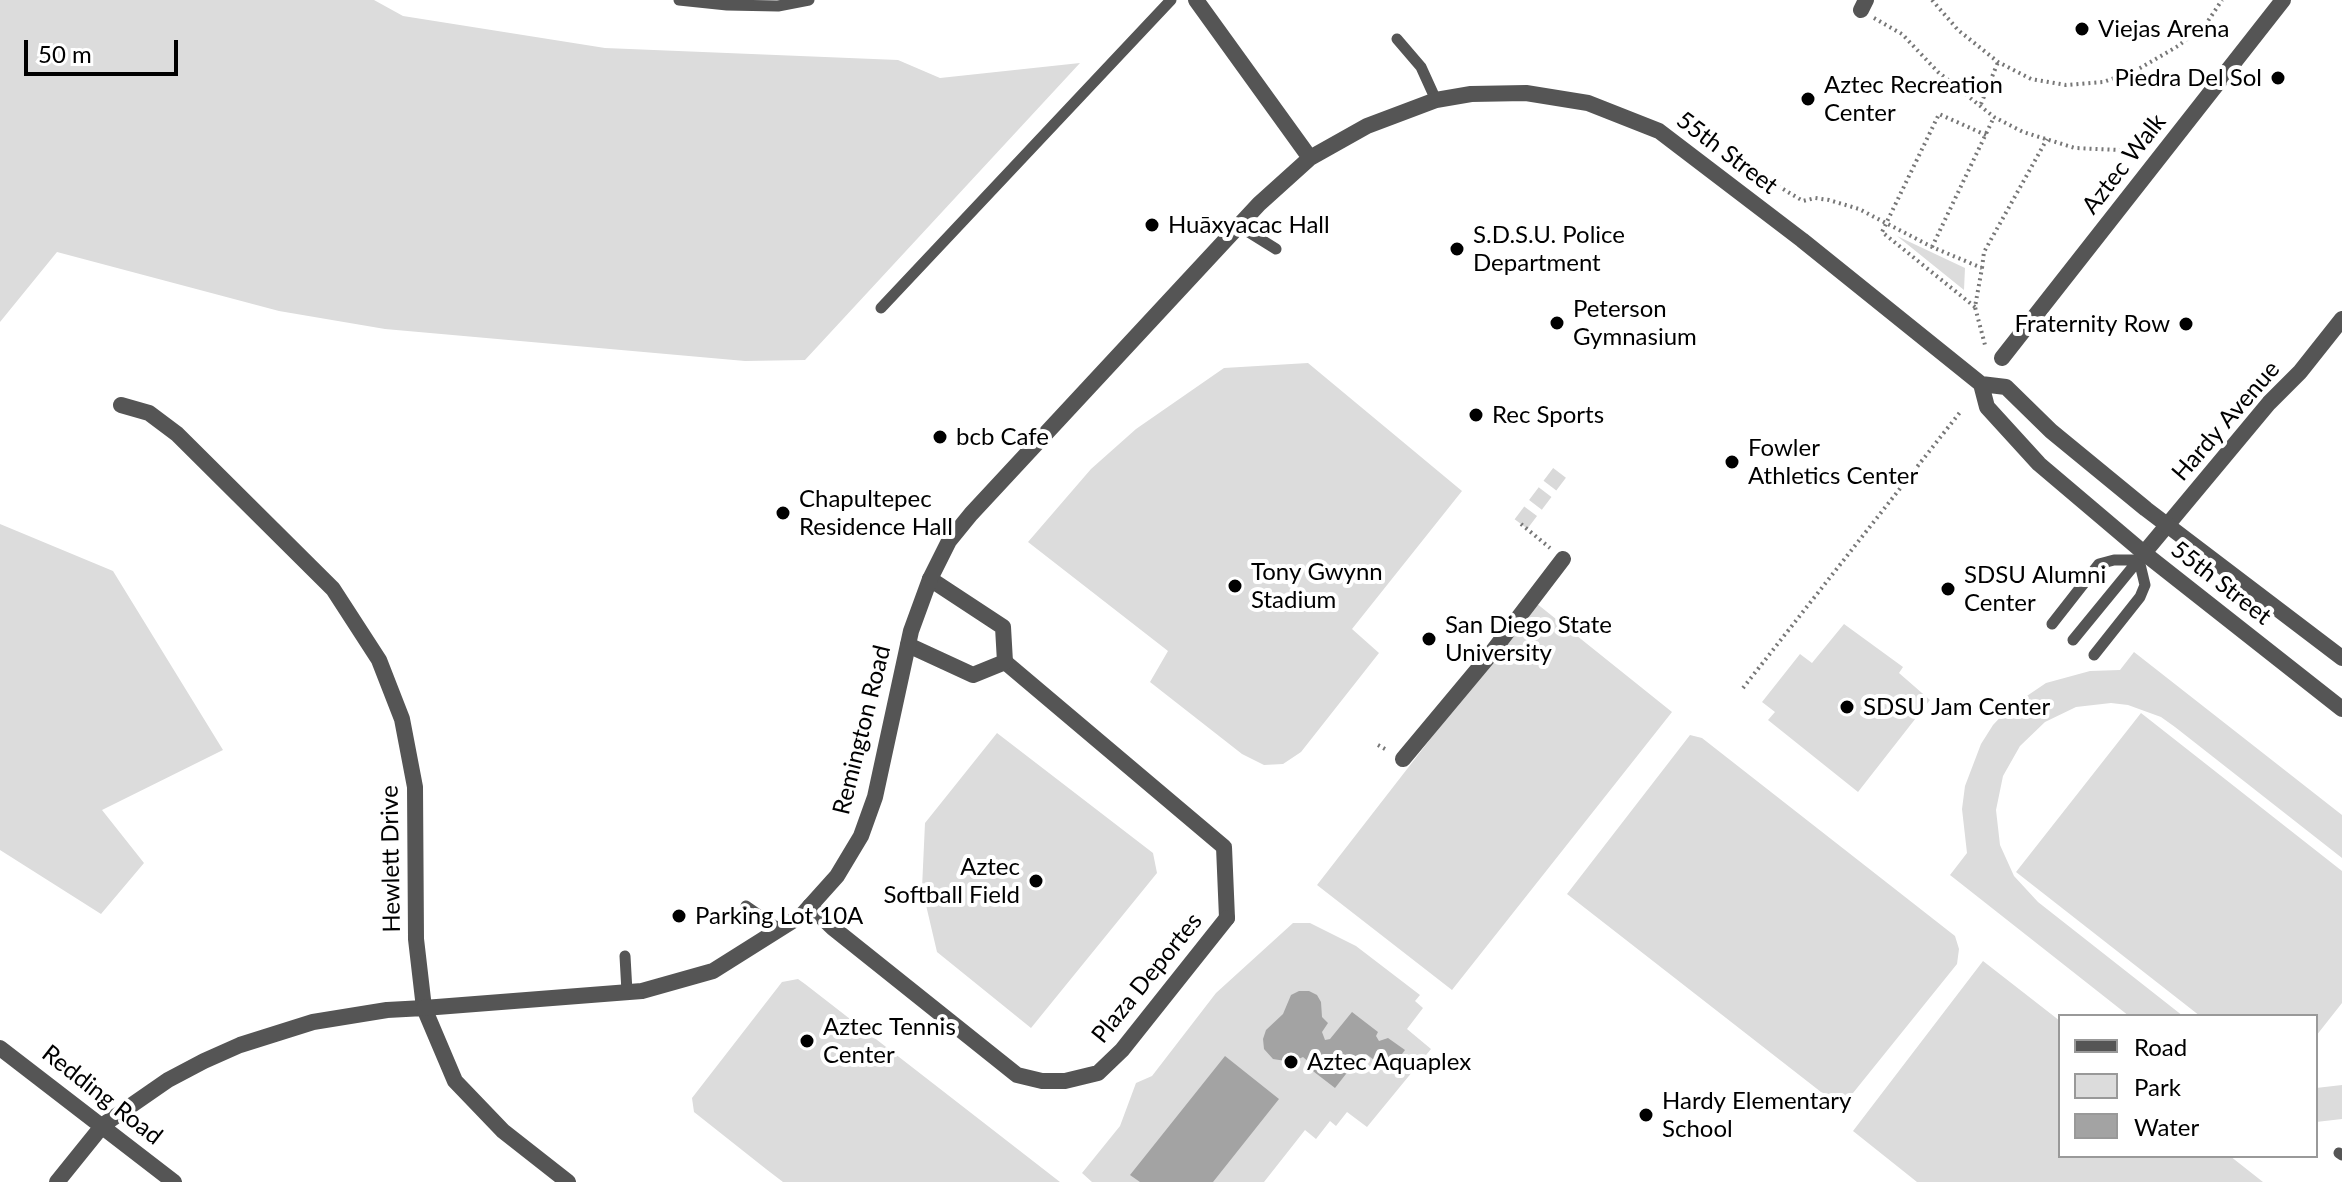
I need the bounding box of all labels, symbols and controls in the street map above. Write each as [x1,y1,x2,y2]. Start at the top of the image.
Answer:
place label: Viejas Arena [2098,15,2229,43]
marker: Viejas Arena [2073,20,2091,38]
scale bar [28,24,182,74]
text: 50 m [38,39,92,68]
place label: Piedra Del Sol [2114,64,2262,92]
marker: Piedra Del Sol [2269,69,2287,87]
place label: Aztec Recreation Center [1824,71,2003,127]
marker: Aztec Recreation Center [1799,90,1817,108]
street label: 55th Street [1671,106,1783,200]
street label: Aztec Walk [2076,108,2172,220]
place label: Huāxyacac Hall [1168,211,1330,239]
marker: Huāxyacac Hall [1143,216,1161,234]
place label: S.D.S.U. Police Department [1473,221,1625,277]
marker: S.D.S.U. Police Department [1448,240,1466,258]
place label: Peterson Gymnasium [1573,295,1697,351]
place label: Fraternity Row [2014,310,2170,338]
marker: Peterson Gymnasium [1548,314,1566,332]
marker: Fraternity Row [2177,315,2195,333]
street label: Hardy Avenue [2166,355,2286,487]
place label: Rec Sports [1492,401,1604,429]
marker: Rec Sports [1467,406,1485,424]
place label: bcb Cafe [956,423,1049,451]
marker: bcb Cafe [931,428,949,446]
place label: Fowler Athletics Center [1748,434,1918,490]
marker: Fowler Athletics Center [1723,453,1741,471]
place label: Chapultepec Residence Hall [799,485,953,541]
marker: Chapultepec Residence Hall [774,504,792,522]
street label: 55th Street [2165,535,2277,631]
place label: Tony Gwynn Stadium [1251,558,1383,614]
place label: SDSU Alumni Center [1964,561,2106,617]
marker: Tony Gwynn Stadium [1226,577,1244,595]
marker: SDSU Alumni Center [1939,580,1957,598]
place label: San Diego State University [1445,611,1612,667]
marker: San Diego State University [1420,630,1438,648]
street label: Remington Road [827,642,897,818]
place label: SDSU Jam Center [1863,693,2050,721]
marker: SDSU Jam Center [1838,698,1856,716]
street label: Hewlett Drive [375,785,407,933]
place label: Aztec Softball Field [883,853,1020,909]
marker: Aztec Softball Field [1027,872,1045,890]
place label: Parking Lot 10A [695,902,863,930]
marker: Parking Lot 10A [670,907,688,925]
street label: Plaza Deportes [1086,907,1208,1049]
place label: Aztec Tennis Center [823,1013,956,1069]
legend [2058,1014,2318,1158]
marker: Aztec Tennis Center [798,1032,816,1050]
text: Road [2134,1032,2187,1061]
street label: Redding Road [36,1039,168,1151]
place label: Aztec Aquaplex [1307,1048,1471,1076]
marker: Aztec Aquaplex [1282,1053,1300,1071]
text: Park [2134,1072,2181,1101]
place label: Hardy Elementary School [1662,1087,1851,1143]
marker: Hardy Elementary School [1637,1106,1655,1124]
text: Water [2134,1112,2199,1141]

